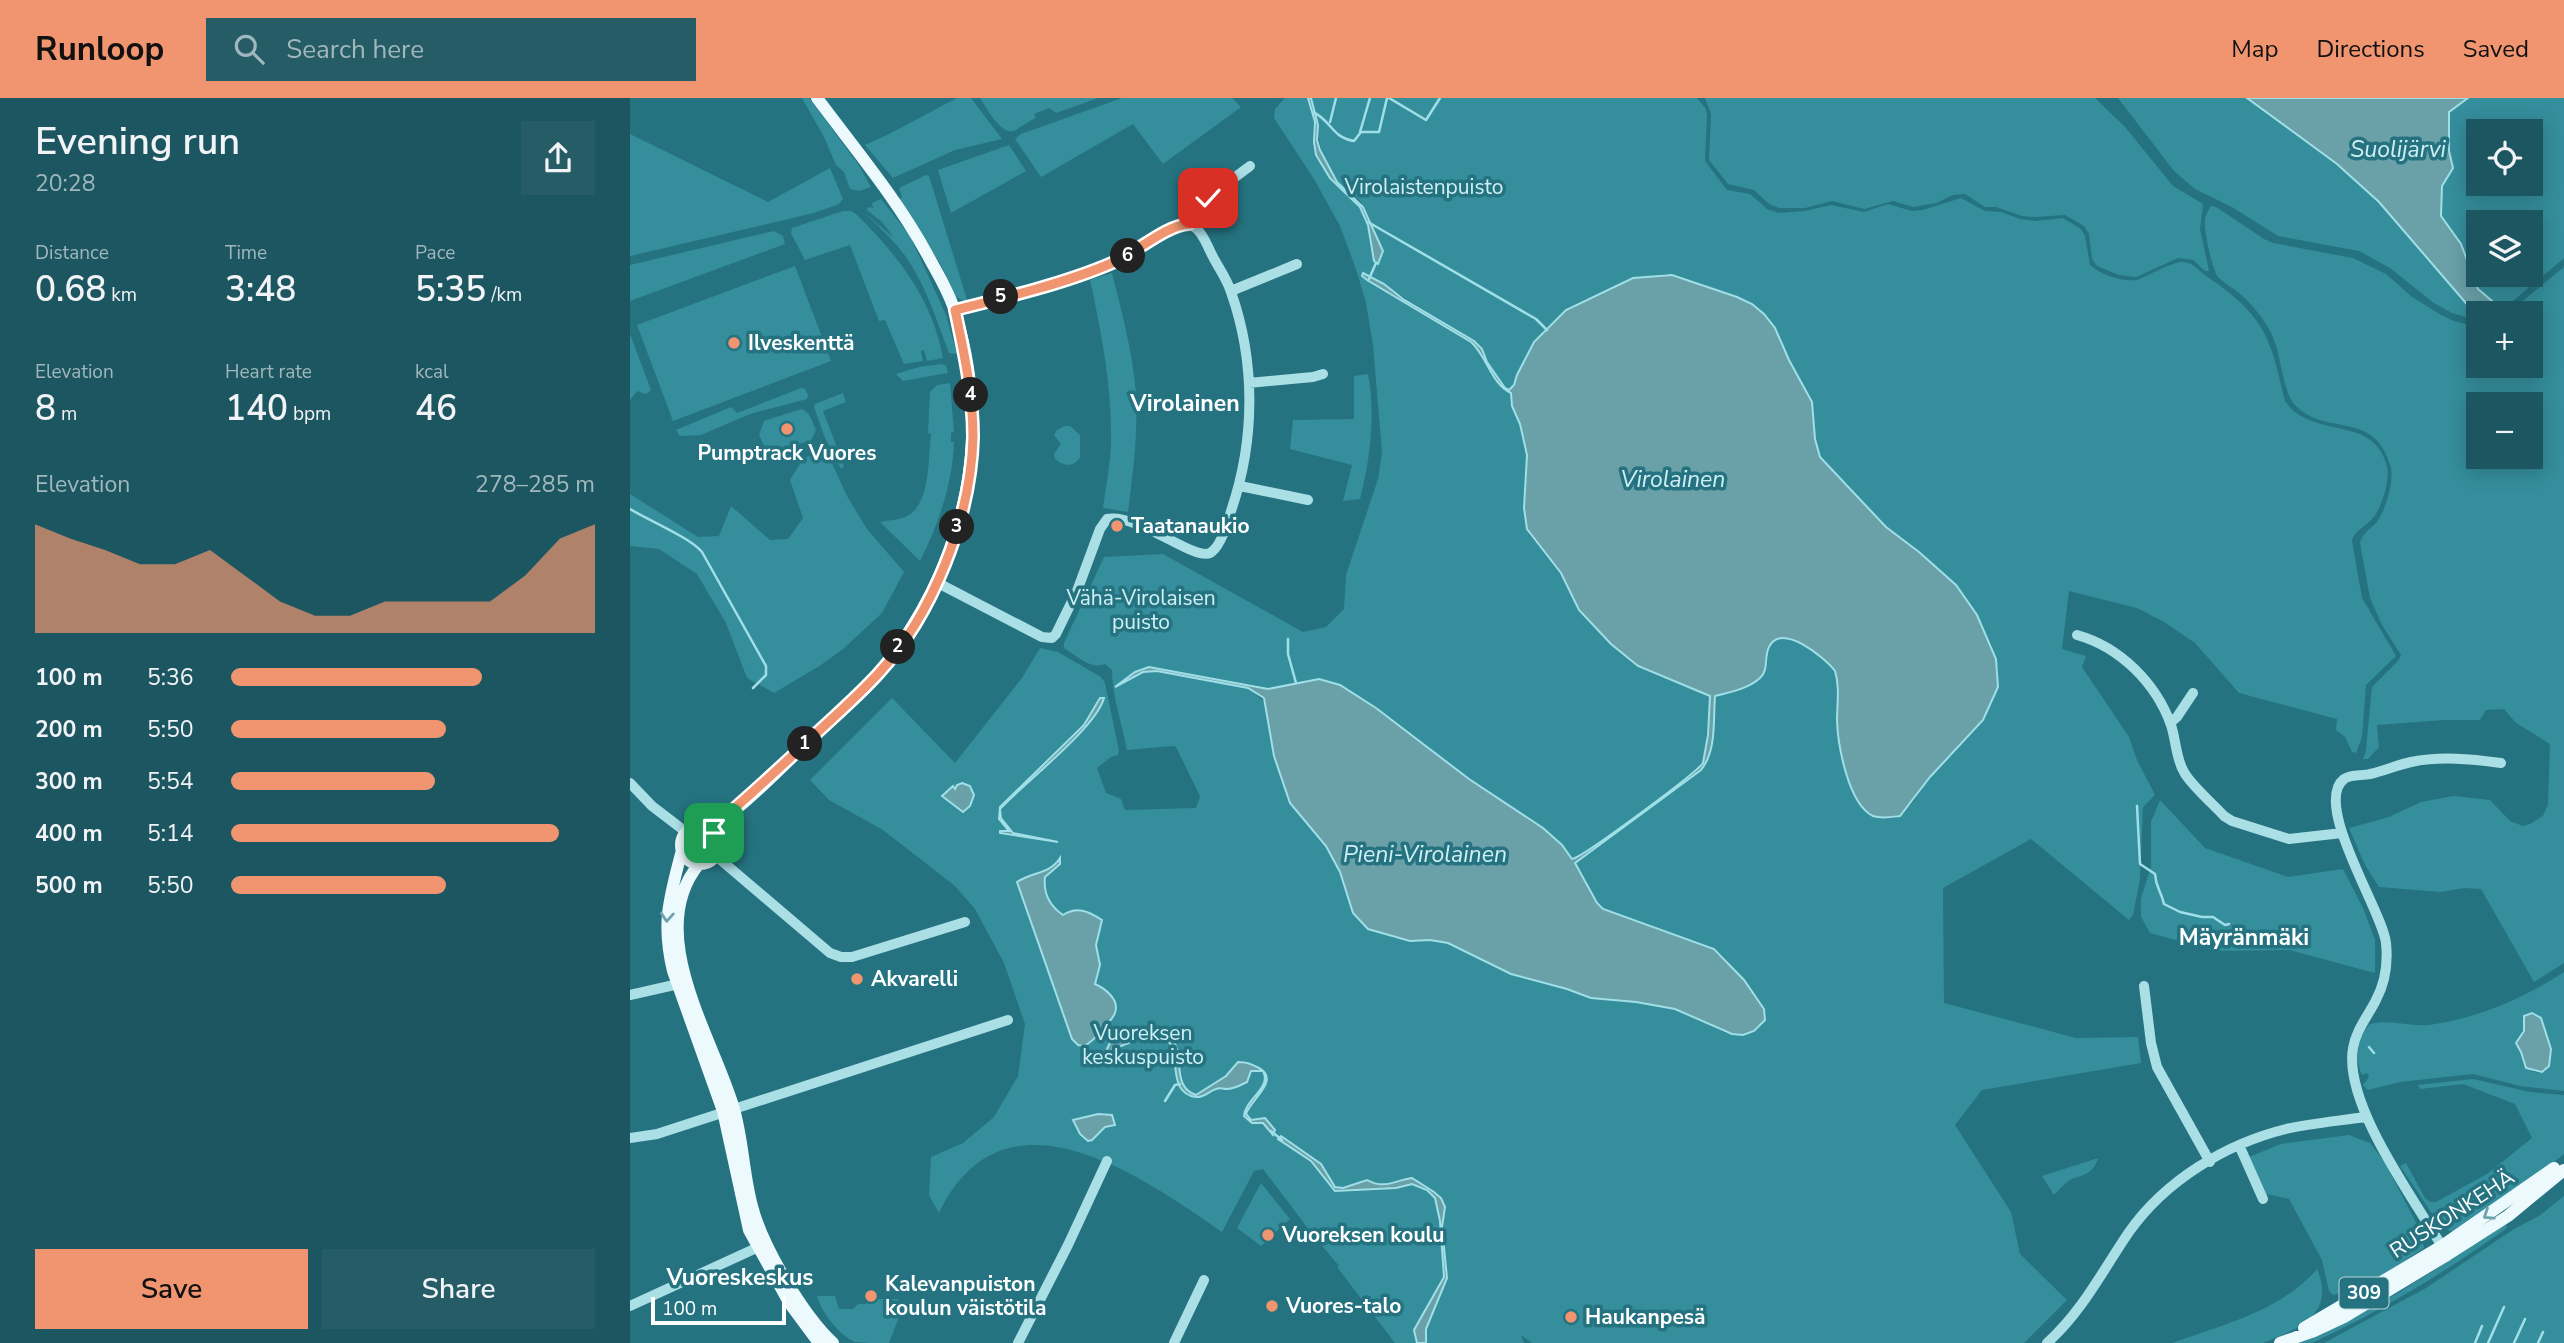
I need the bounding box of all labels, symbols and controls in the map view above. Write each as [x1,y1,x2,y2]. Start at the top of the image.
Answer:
search box [206,18,696,81]
text: Runloop [35,27,164,72]
icon: search [230,30,268,68]
text: Search here [286,32,424,67]
text: Map [2231,33,2278,65]
text: Directions [2316,33,2425,65]
text: Saved [2463,33,2529,65]
text: Evening run [35,116,240,167]
map controls [2466,119,2543,469]
button: locate [2466,119,2543,196]
button: share [521,121,595,195]
water label: Suolijärvi [2350,134,2447,165]
text: 20:28 [35,168,95,199]
pin [1178,168,1238,228]
park label: Virolaistenpuisto [1344,173,1503,201]
icon: check [1189,179,1227,217]
button: layers [2466,210,2543,287]
pin: 6 [1110,238,1146,274]
text: Distance [35,240,109,266]
text: Time [225,240,267,266]
text: Pace [415,240,455,266]
text: 6 [1122,242,1133,268]
text: 0.68 [35,266,106,313]
text: 3:48 [225,266,296,313]
text: 5:35 [415,266,486,313]
pin: 5 [984,280,1018,314]
text: km [106,282,137,308]
text: /km [486,282,522,308]
text: 5 [995,283,1006,309]
button: + [2466,301,2543,378]
place label: Ilveskenttä [748,329,855,357]
marker: Ilveskenttä [726,335,742,351]
text: Elevation [35,359,114,385]
text: Heart rate [225,359,312,385]
text: kcal [415,359,449,385]
pin: 4 [954,378,988,412]
text: 4 [965,381,976,407]
text: 8 [35,385,56,432]
text: 140 [225,385,288,432]
text: 46 [415,385,457,432]
district label: Virolainen [1129,388,1240,419]
button: − [2466,392,2543,469]
text: m [56,401,77,427]
text: bpm [288,401,331,427]
marker: Pumptrack Vuores [779,421,795,437]
place label: Pumptrack Vuores [698,439,876,467]
water label: Virolainen [1621,464,1725,495]
text: Elevation [35,469,130,500]
text: 278–285 m [475,469,595,500]
pin: 3 [940,510,974,544]
place label: Taatanaukio [1131,512,1250,540]
text: 3 [951,513,962,539]
marker: Taatanaukio [1109,518,1125,534]
park label: Vähä-Virolaisen puisto [1065,584,1216,636]
pin: 2 [880,630,916,664]
text: 2 [892,633,903,659]
text: 100 m [35,662,103,693]
text: 5:36 [147,662,194,693]
text: 200 m [35,714,103,745]
text: 5:50 [147,714,194,745]
pin: 1 [788,726,822,762]
text: 1 [799,730,810,756]
text: 300 m [35,766,103,797]
text: 5:54 [147,766,194,797]
pin [684,803,744,863]
icon: arrive [695,814,733,852]
text: 400 m [35,818,103,849]
text: 5:14 [147,818,194,849]
water label: Pieni-Virolainen [1343,839,1507,870]
text: 500 m [35,870,103,901]
text: 5:50 [147,870,194,901]
one-way arrow [660,912,675,923]
district label: Mäyränmäki [2179,922,2309,953]
place label: Akvarelli [871,965,958,993]
marker: Akvarelli [849,971,865,987]
park label: Vuoreksen keskuspuisto [1082,1019,1204,1071]
street label: RUSKONKEHÄ [2384,1163,2520,1265]
one-way arrow [2483,1207,2496,1219]
place label: Vuoreksen koulu [1281,1221,1444,1249]
marker: Vuoreksen koulu [1260,1227,1276,1243]
button: Save [35,1249,308,1329]
button: Share [322,1249,595,1329]
district label: Vuoreskeskus [666,1262,814,1293]
place label: Kalevanpuiston koulun väistötila [885,1270,1047,1322]
road number: 309 [2340,1278,2388,1308]
marker: Kalevanpuiston koulun väistötila [863,1288,879,1304]
place label: Vuores-talo [1285,1292,1401,1320]
scale bar [651,1294,786,1326]
text: 100 m [662,1296,717,1322]
marker: Vuores-talo [1264,1298,1280,1314]
place label: Haukanpesä [1585,1303,1706,1331]
marker: Haukanpesä [1563,1309,1579,1325]

